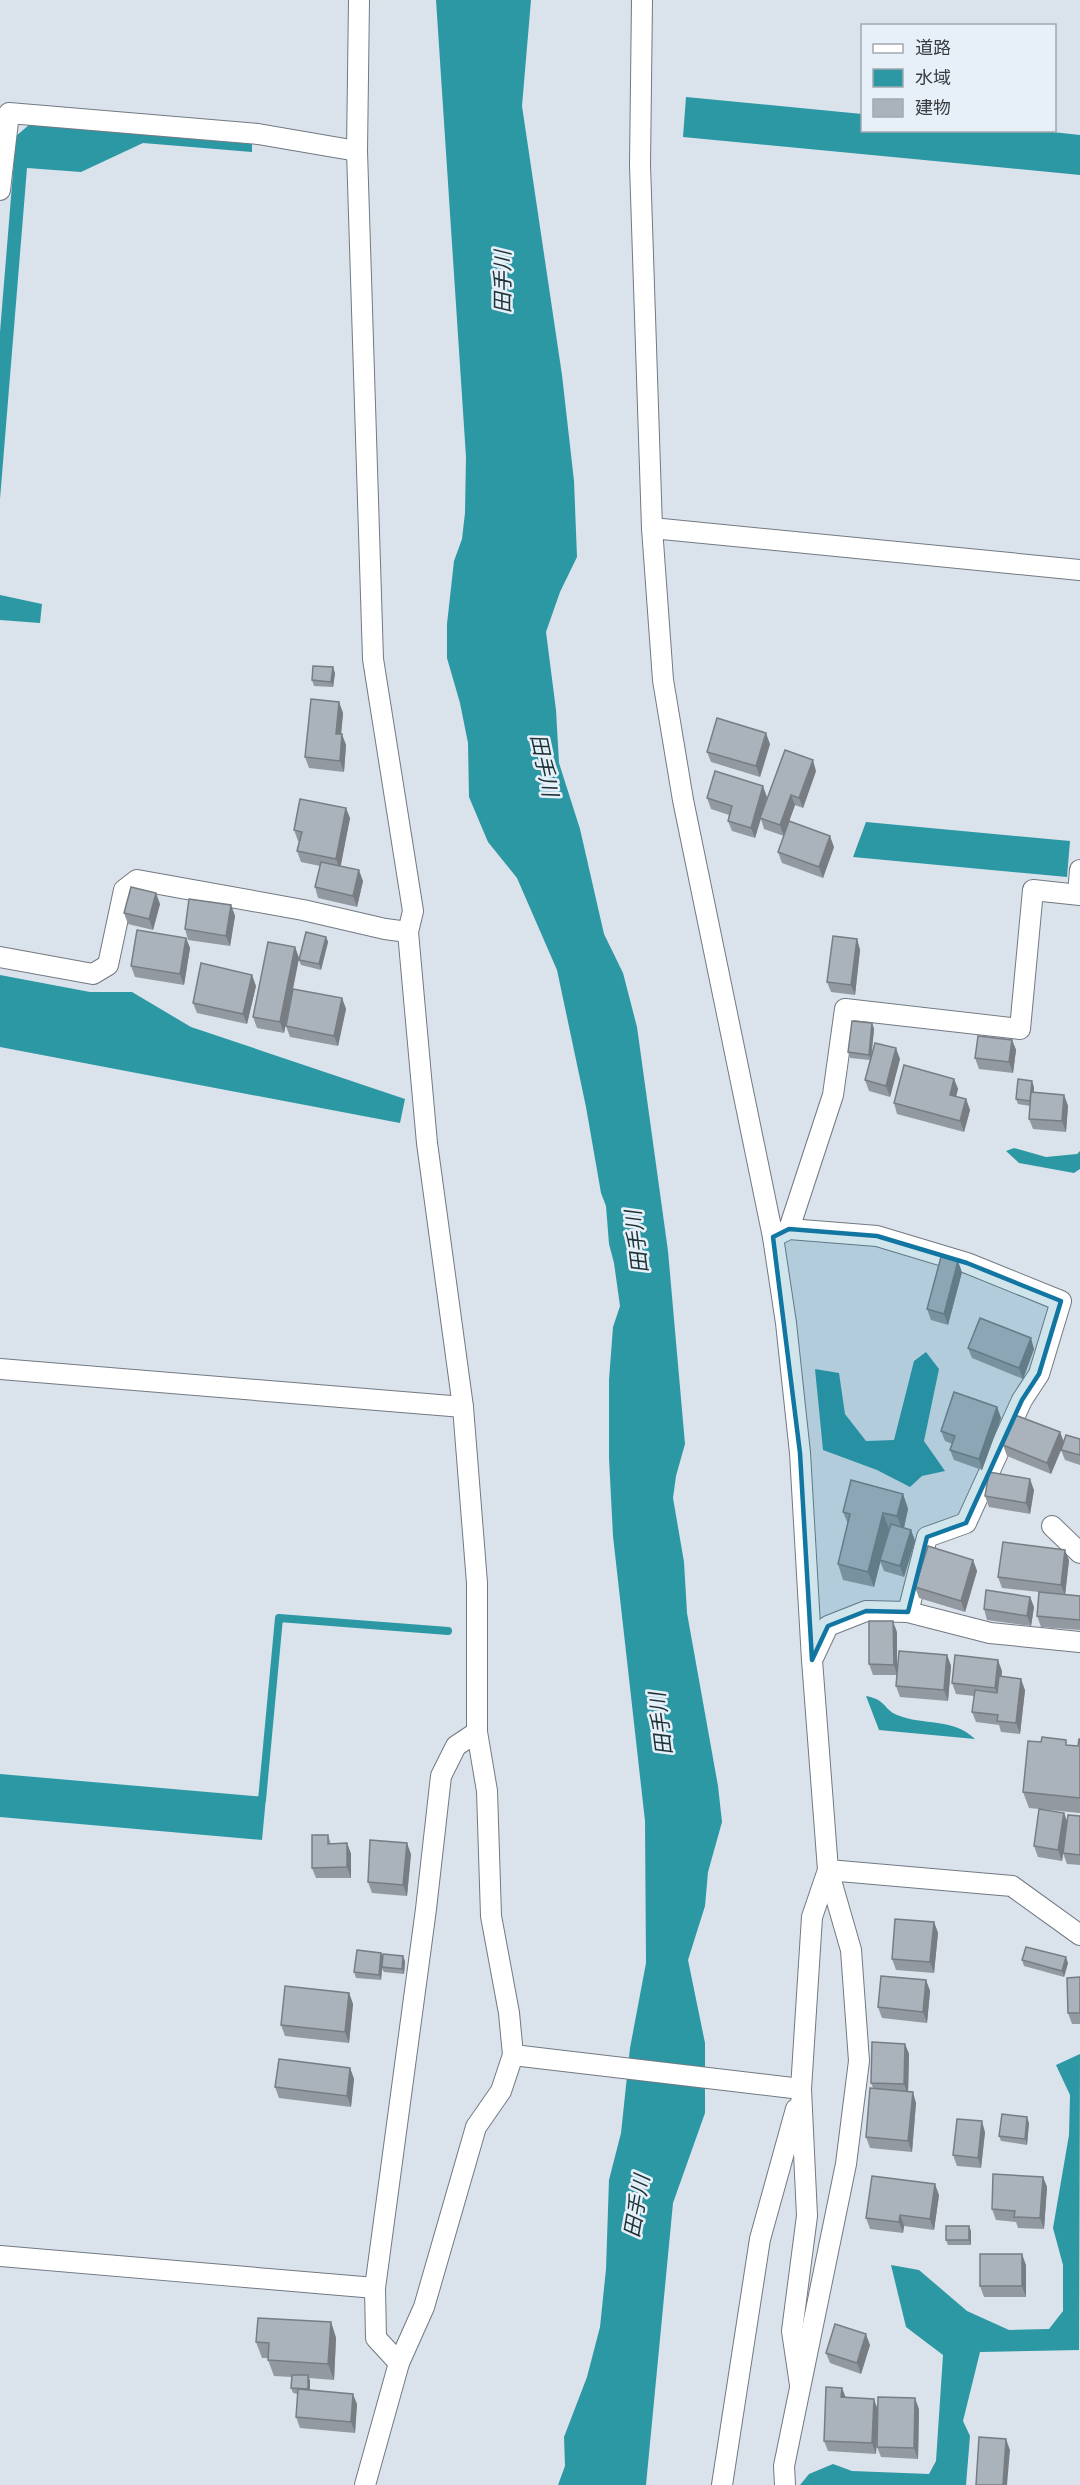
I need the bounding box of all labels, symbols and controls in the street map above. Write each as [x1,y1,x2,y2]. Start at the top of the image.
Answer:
legend [861,24,1056,132]
text: 道路 [915,35,951,59]
text: 水域 [915,65,951,89]
text: 建物 [915,95,951,119]
water label: 田手川 [488,249,516,314]
water label: 田手川 [525,731,566,801]
water label: 田手川 [618,1207,654,1275]
water label: 田手川 [642,1689,678,1757]
water label: 田手川 [617,2171,656,2239]

